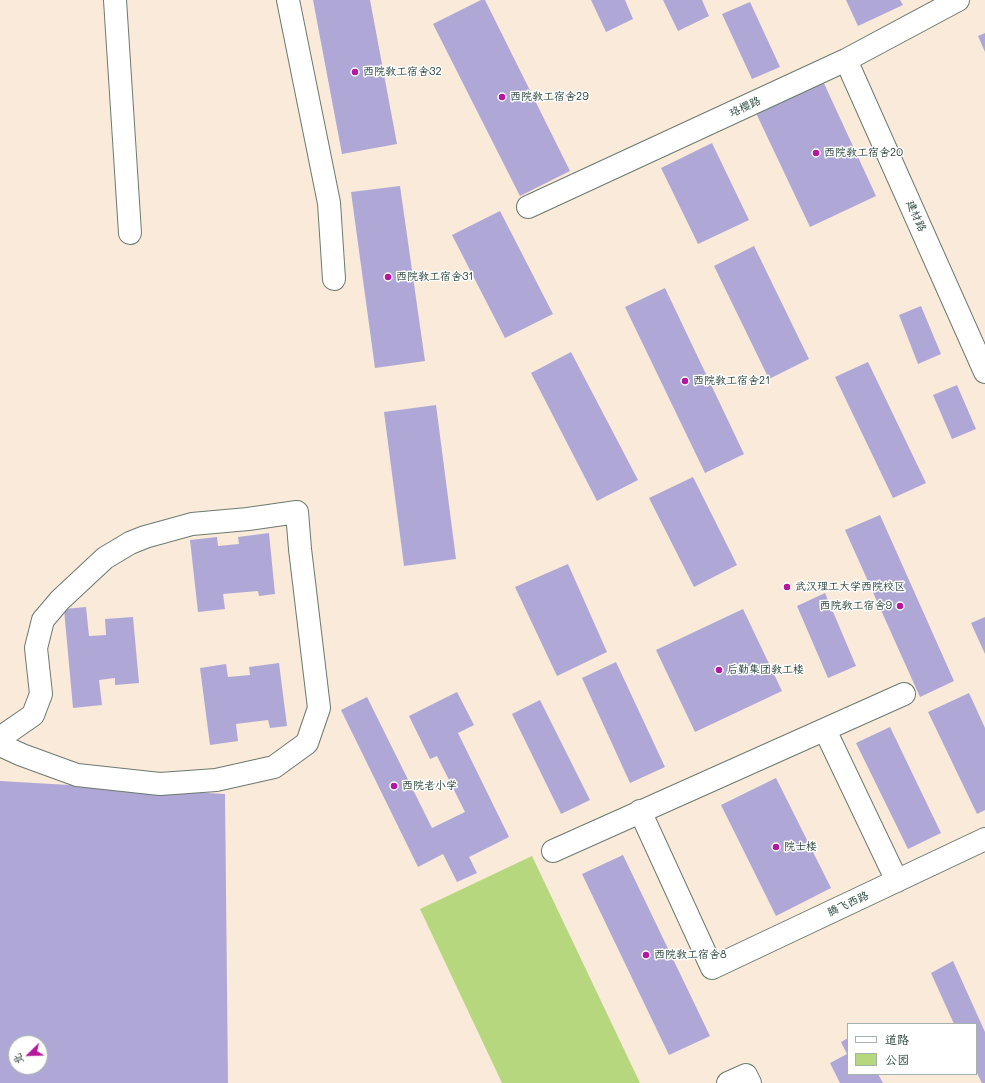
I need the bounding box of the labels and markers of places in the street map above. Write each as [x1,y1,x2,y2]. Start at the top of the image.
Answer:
place label: 西院教工宿舍32 [363,65,442,79]
marker: 西院教工宿舍32 [350,67,360,77]
place label: 西院教工宿舍29 [510,90,589,104]
marker: 西院教工宿舍29 [497,92,507,102]
place label: 西院教工宿舍20 [824,146,903,160]
marker: 西院教工宿舍20 [811,148,821,158]
place label: 西院教工宿舍31 [396,270,473,284]
marker: 西院教工宿舍31 [383,272,393,282]
place label: 西院教工宿舍21 [693,374,770,388]
marker: 西院教工宿舍21 [680,376,690,386]
place label: 武汉理工大学西院校区 [795,580,905,594]
marker: 武汉理工大学西院校区 [782,582,792,592]
place label: 西院教工宿舍9 [819,599,892,613]
marker: 西院教工宿舍9 [895,601,905,611]
place label: 后勤集团教工楼 [727,663,804,677]
marker: 后勤集团教工楼 [714,665,724,675]
place label: 西院老小学 [402,779,457,793]
marker: 西院老小学 [389,781,399,791]
place label: 院士楼 [784,840,817,854]
marker: 院士楼 [771,842,781,852]
place label: 西院教工宿舍8 [654,948,727,962]
marker: 西院教工宿舍8 [641,950,651,960]

